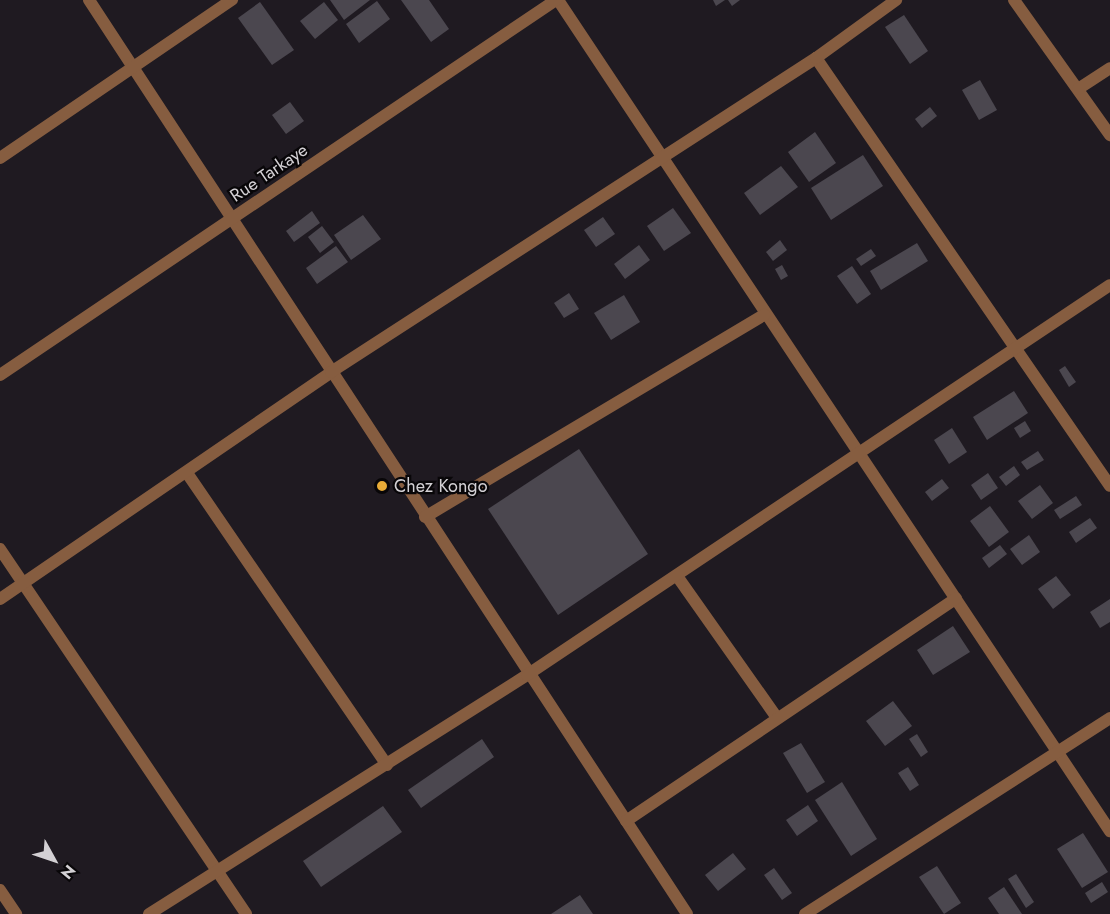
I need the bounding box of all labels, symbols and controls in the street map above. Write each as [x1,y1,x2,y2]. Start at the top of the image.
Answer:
street label: Rue Tarkaye [226,139,312,207]
place label: Chez Kongo [394,475,487,497]
marker: Chez Kongo [375,479,389,493]
north arrow [24,830,84,890]
text: N [55,860,81,884]

